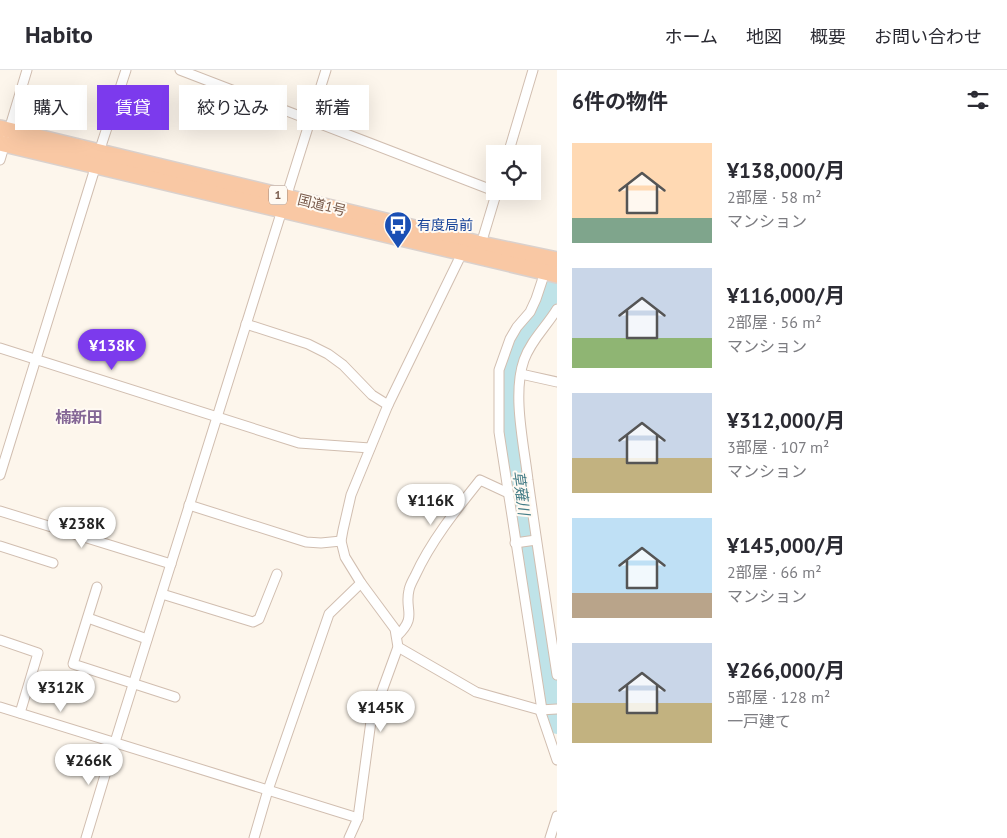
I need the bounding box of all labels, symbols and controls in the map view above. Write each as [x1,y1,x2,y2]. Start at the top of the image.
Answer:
text: Habito [25,19,93,50]
text: ホーム [665,25,718,48]
text: 地図 [746,25,782,48]
text: 概要 [810,25,846,48]
text: お問い合わせ [874,25,982,48]
chip: 購入 [15,85,87,130]
chip: 賃貸 [97,85,169,130]
chip: 絞り込み [179,85,287,130]
chip: 新着 [297,85,369,130]
icon: filters [964,86,992,114]
text: 6件の物件 [572,88,668,115]
map controls [486,145,541,200]
button: locate [486,145,541,200]
text: ¥138,000/月 [727,157,845,184]
icon: home [612,163,672,223]
road number: 1 [269,186,287,204]
text: 2部屋 · 58 m² [727,187,822,207]
street label: 国道1号 [296,190,348,220]
bus stop icon: 有度局前 [383,210,413,249]
text: マンション [727,211,807,231]
place label: 有度局前 [417,216,473,234]
text: ¥116,000/月 [727,282,845,309]
icon: home [612,288,672,348]
text: 2部屋 · 56 m² [727,312,822,332]
pin: ¥138K [77,328,147,371]
text: ¥138K [89,335,135,355]
text: マンション [727,336,807,356]
district label: 楠新田 [55,407,103,427]
text: ¥312,000/月 [727,407,845,434]
icon: home [612,413,672,473]
text: 3部屋 · 107 m² [727,437,829,457]
text: マンション [727,461,807,481]
water label: 草薙川 [509,469,534,519]
pin: ¥116K [396,484,466,526]
text: ¥116K [408,490,454,510]
pin: ¥238K [47,506,117,549]
text: ¥238K [59,513,105,533]
text: ¥145,000/月 [727,532,845,559]
icon: home [612,538,672,598]
text: 2部屋 · 66 m² [727,562,822,582]
text: マンション [727,586,807,606]
text: ¥266,000/月 [727,657,845,684]
icon: home [612,663,672,723]
pin: ¥312K [26,670,96,713]
text: ¥312K [38,677,84,697]
text: 5部屋 · 128 m² [727,687,830,707]
pin: ¥145K [346,690,416,733]
text: ¥145K [358,697,404,717]
text: 一戸建て [727,711,791,731]
pin: ¥266K [54,744,124,786]
text: ¥266K [66,750,112,770]

